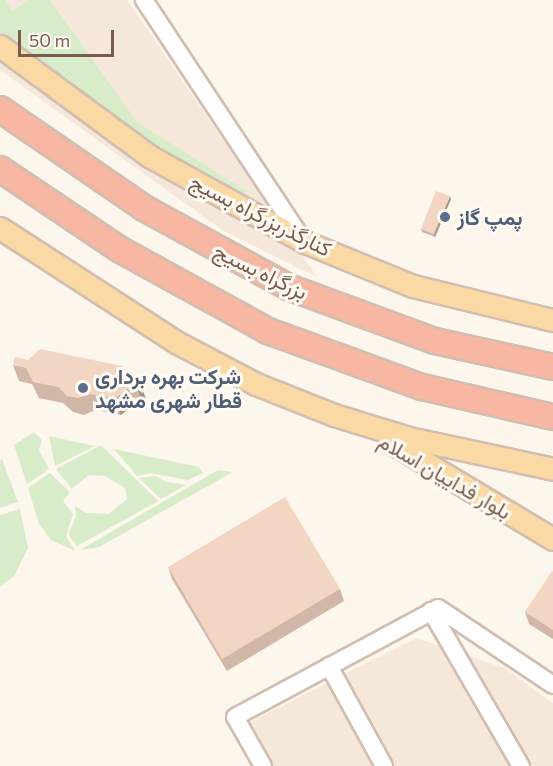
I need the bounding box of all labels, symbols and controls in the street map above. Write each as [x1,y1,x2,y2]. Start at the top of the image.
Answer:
scale bar [21,18,117,56]
text: 50 m [29,29,70,51]
street label: کنارگذربزرگراه بسیج [186,169,336,261]
place label: پمپ گاز [457,204,522,230]
marker: پمپ گاز [438,210,452,224]
street label: بزرگراه بسیج [210,238,312,304]
place label: شرکت بهره برداری قطار شهری مشهد [95,363,242,413]
marker: شرکت بهره برداری قطار شهری مشهد [76,381,90,395]
street label: بلوار فداییان اسلام [374,428,516,524]

